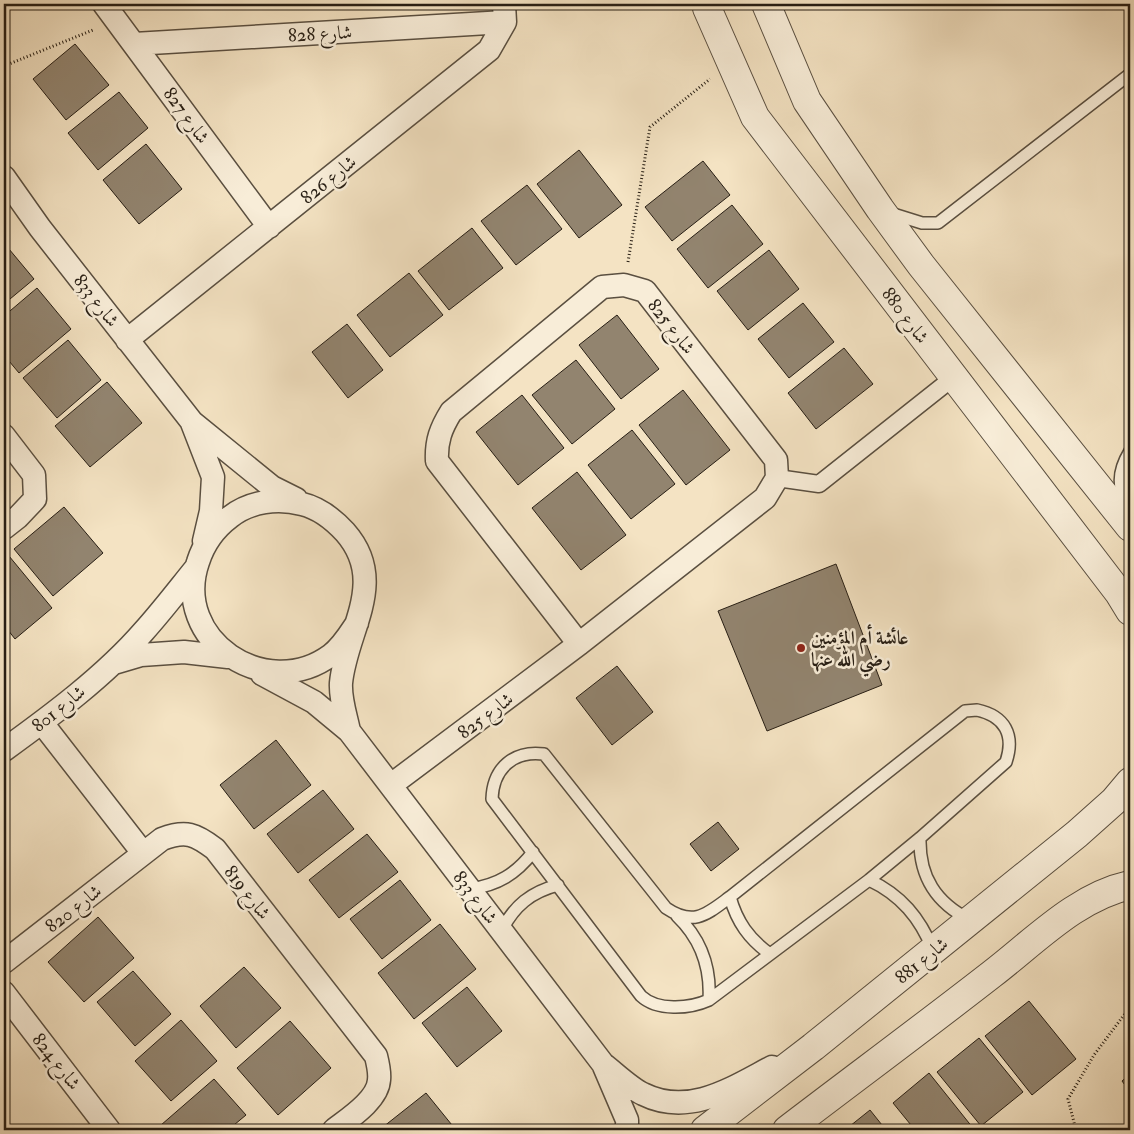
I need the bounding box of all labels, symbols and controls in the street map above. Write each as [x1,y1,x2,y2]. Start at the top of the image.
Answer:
street label: شارع 828 [287,20,353,51]
street label: شارع 827 [155,83,215,150]
street label: شارع 826 [296,150,363,212]
street label: شارع 833 [66,269,124,334]
street label: شارع 880 [874,283,934,350]
street label: شارع 825 [640,294,700,361]
place label: عائشة أم المؤمنين رضي الله عنها [811,624,908,677]
marker: عائشة أم المؤمنين رضي الله عنها [795,642,807,654]
street label: شارع 801 [27,680,92,740]
street label: شارع 825 [453,687,520,747]
street label: شارع 819 [216,861,276,926]
street label: شارع 833 [445,866,503,931]
street label: شارع 820 [41,879,109,941]
street label: شارع 881 [890,932,955,992]
street label: شارع 824 [24,1028,86,1097]

